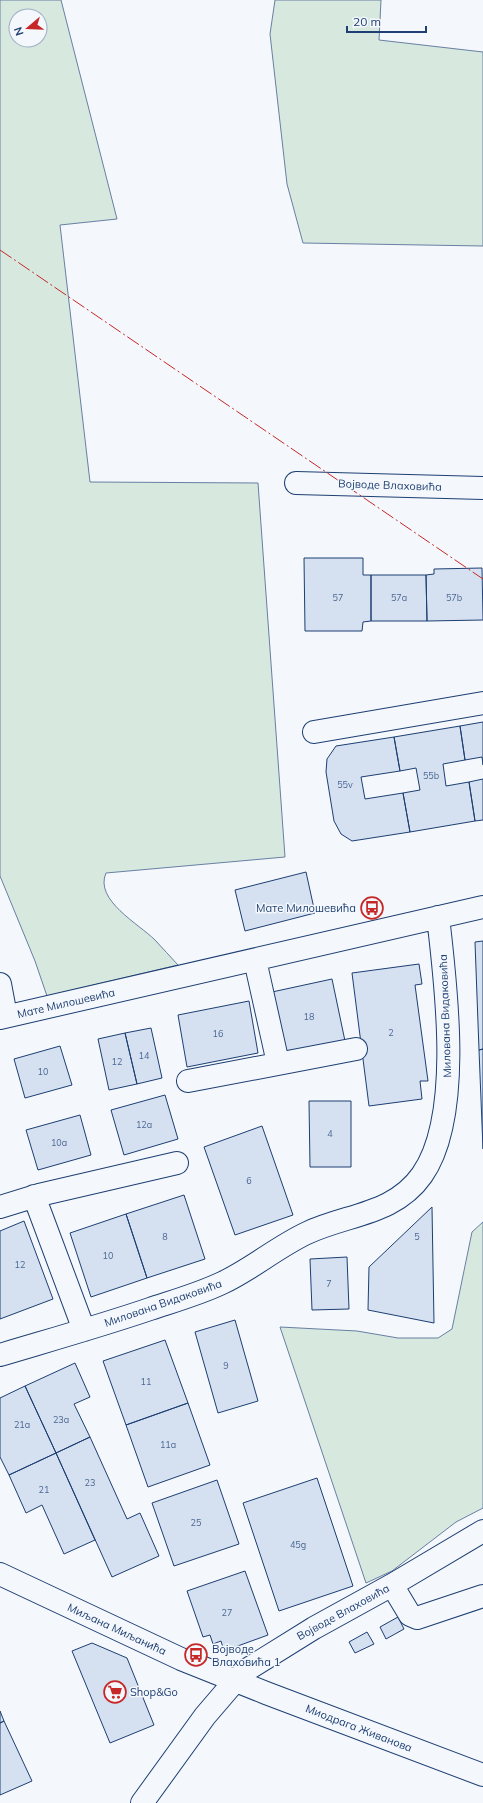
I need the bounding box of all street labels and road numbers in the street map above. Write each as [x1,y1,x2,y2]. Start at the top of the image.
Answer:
street label: Војводе Влаховића [338,476,442,494]
street label: Милована Видаковића [436,954,454,1078]
street label: Мате Милошевића [16,985,116,1021]
street label: Милована Видаковића [102,1276,224,1330]
street label: Војводе Влаховића [294,1581,392,1643]
street label: Миљана Миљанића [65,1600,169,1658]
street label: Миодрага Живанова [304,1701,414,1755]

